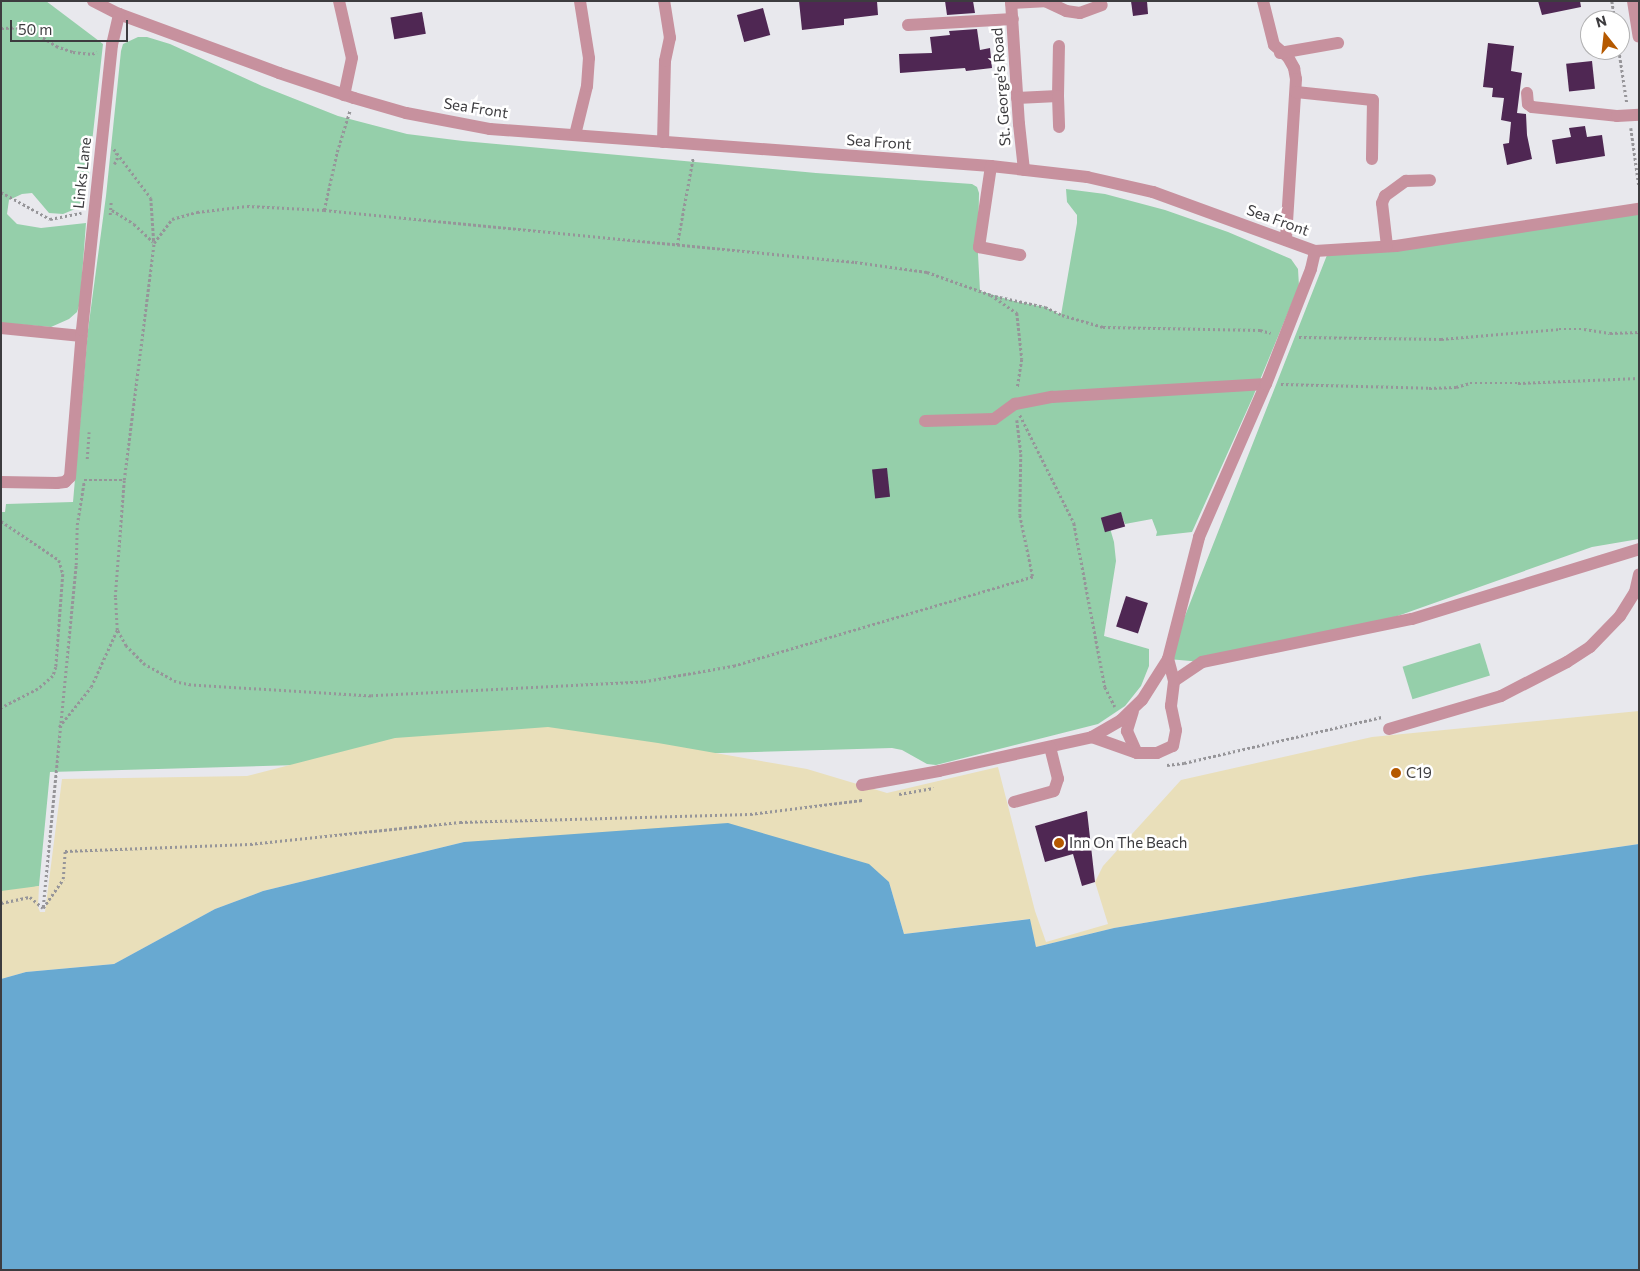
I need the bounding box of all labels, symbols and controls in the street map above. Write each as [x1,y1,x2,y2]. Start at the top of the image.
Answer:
scale bar [12,10,130,42]
north arrow [1580,10,1630,60]
text: N [1594,11,1608,31]
text: 50 m [18,20,52,38]
street label: St. George's Road [988,27,1014,147]
street label: Sea Front [442,94,510,122]
street label: Sea Front [846,131,912,153]
street label: Links Lane [69,136,95,210]
street label: Sea Front [1244,200,1312,240]
place label: C19 [1406,764,1432,782]
marker: C19 [1390,767,1402,779]
place label: Inn On The Beach [1069,834,1187,852]
marker: Inn On The Beach [1053,837,1065,849]

